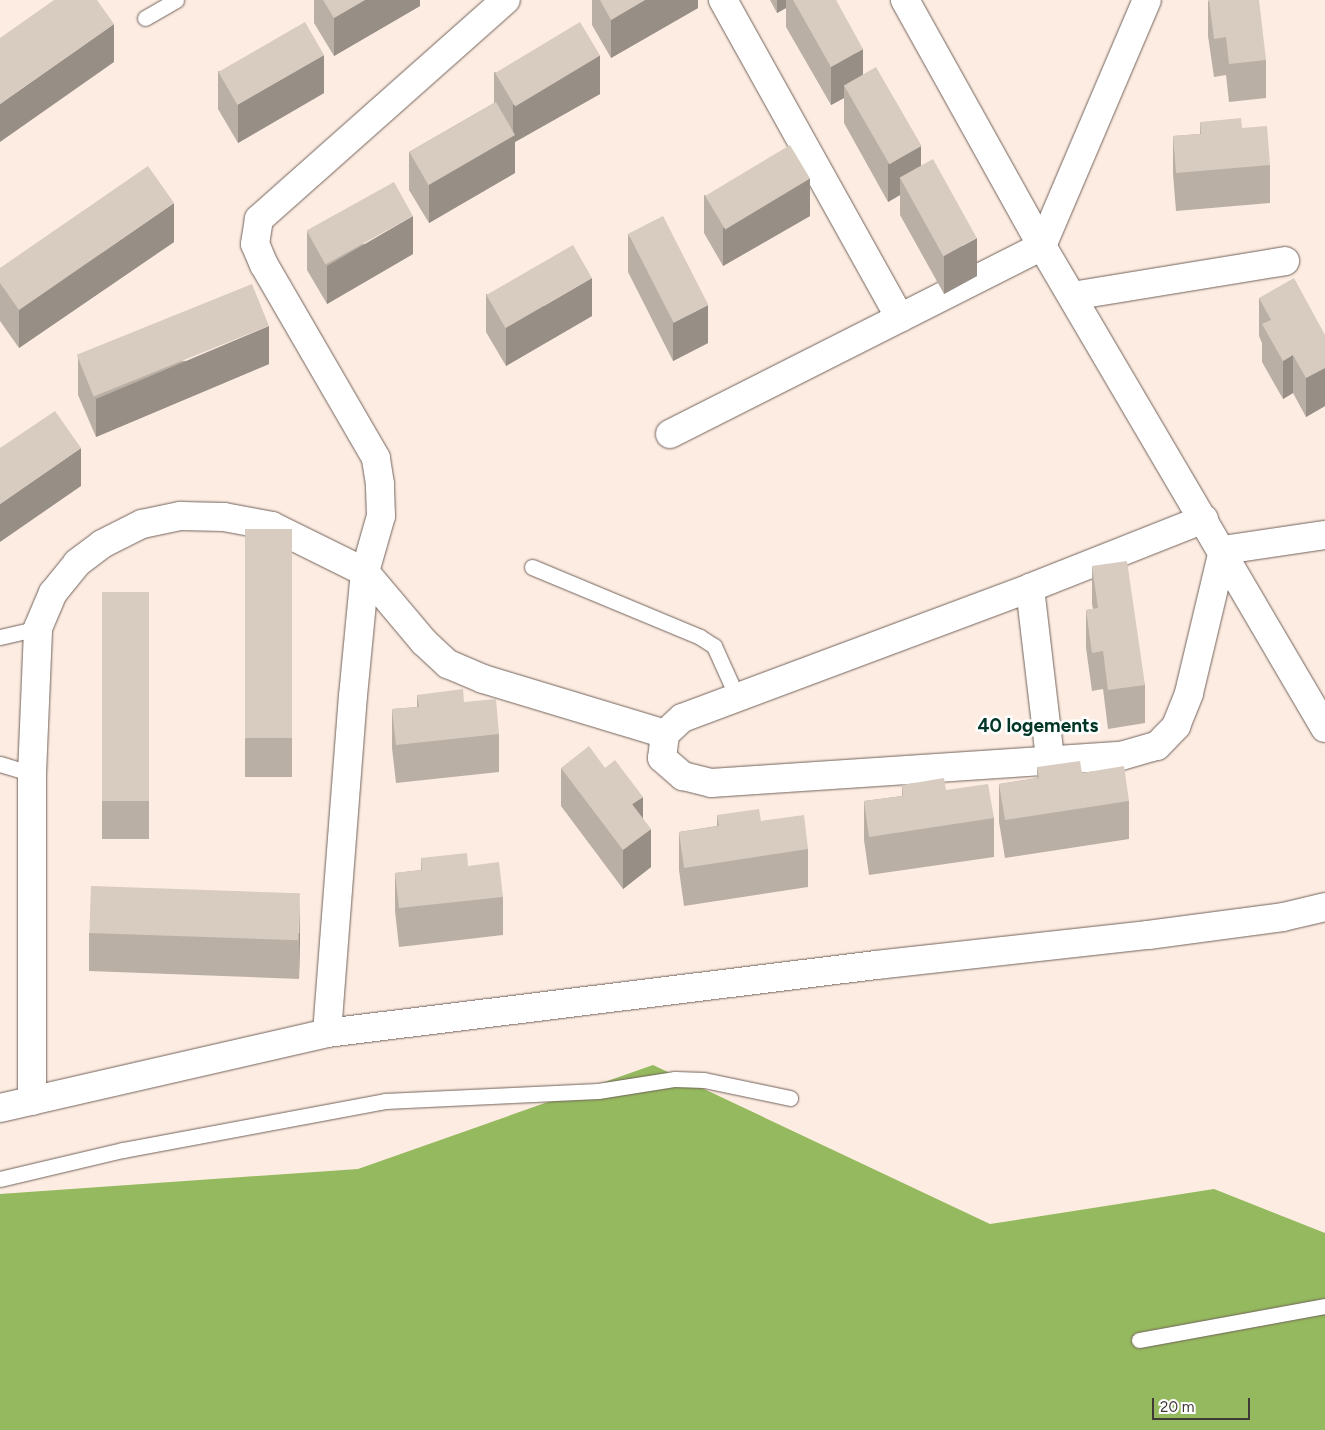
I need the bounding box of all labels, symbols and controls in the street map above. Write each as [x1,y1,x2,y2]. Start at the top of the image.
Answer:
district label: 40 logements [978,715,1098,737]
scale bar [1155,1388,1252,1420]
text: 20 m [1160,1398,1194,1416]

